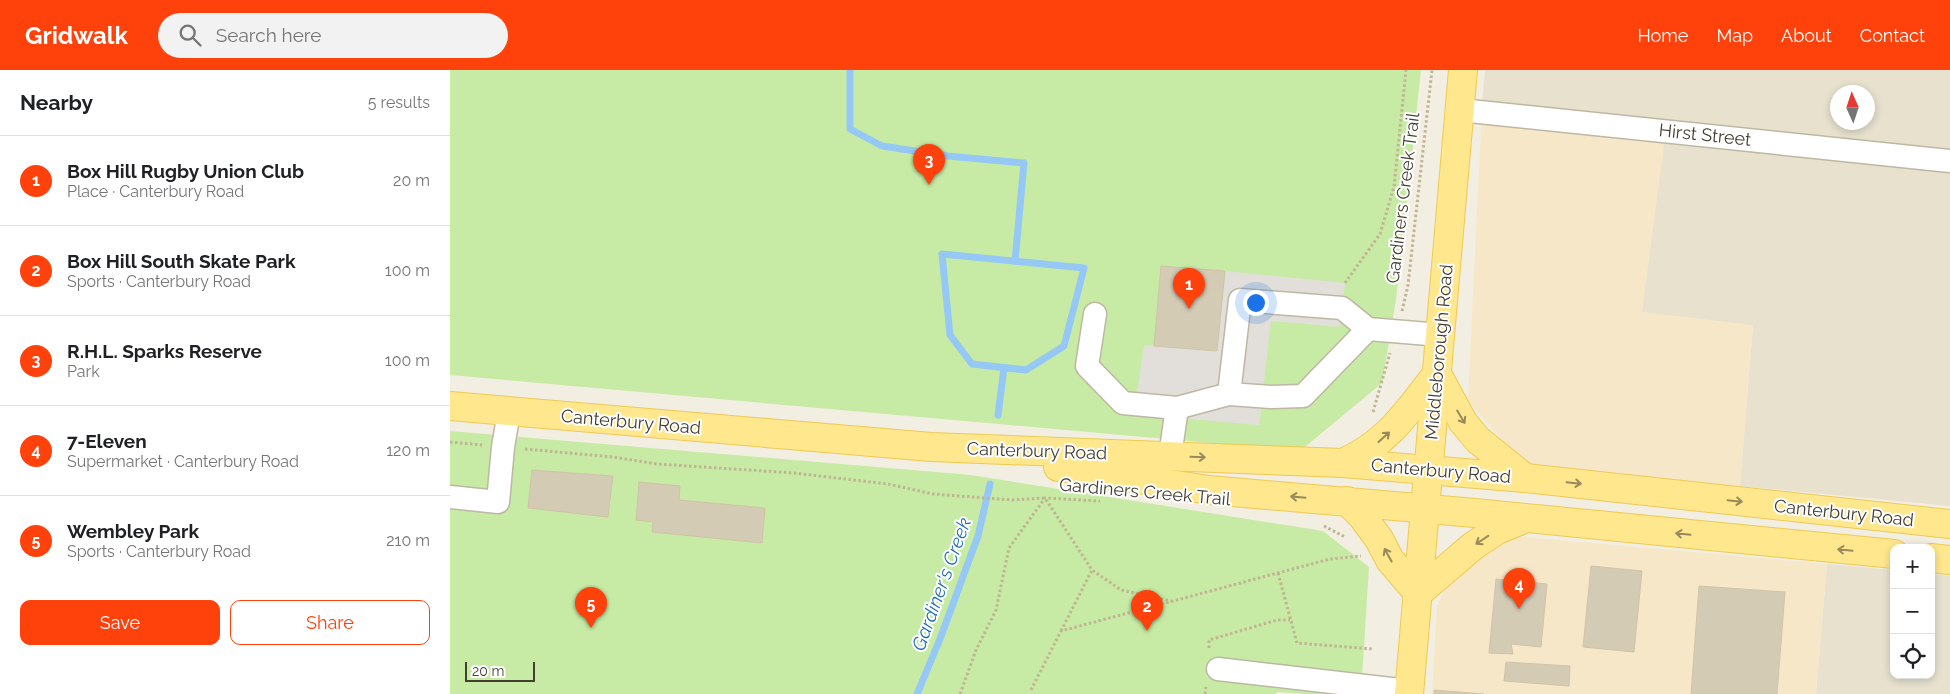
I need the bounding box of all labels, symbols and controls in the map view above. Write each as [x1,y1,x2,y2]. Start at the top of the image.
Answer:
search box [158,13,508,58]
text: Gridwalk [25,21,128,50]
icon: search [176,21,204,49]
text: Search here [216,24,321,46]
text: Home [1637,25,1688,46]
text: Map [1716,25,1753,46]
text: About [1781,25,1832,46]
text: Contact [1860,25,1925,46]
north arrow [1830,85,1875,130]
text: Nearby [20,90,93,115]
text: 5 results [368,93,430,112]
street label: Gardiners Creek Trail [1382,111,1423,285]
street label: Hirst Street [1658,119,1752,150]
pin: 3 [913,144,945,185]
text: Box Hill Rugby Union Club [67,160,304,182]
text: 1 [32,171,40,190]
text: 20 m [393,171,430,190]
text: Place · Canterbury Road [67,182,244,201]
text: Box Hill South Skate Park [67,250,296,272]
text: 2 [31,261,41,280]
text: 100 m [385,261,430,280]
street label: Middleborough Road [1420,263,1457,441]
pin: 1 [1173,268,1205,309]
text: Sports · Canterbury Road [67,272,251,291]
your location [1243,290,1269,316]
text: R.H.L. Sparks Reserve [67,340,262,362]
text: 3 [32,351,40,370]
text: 100 m [385,351,430,370]
text: Park [67,362,100,381]
street label: Canterbury Road [560,405,702,438]
one-way arrow [1456,410,1466,424]
text: 7-Eleven [67,430,147,452]
one-way arrow [1377,431,1390,443]
street label: Canterbury Road [966,438,1108,463]
text: 4 [31,441,41,460]
text: 120 m [386,441,430,460]
text: Supermarket · Canterbury Road [67,452,299,471]
one-way arrow [1190,452,1206,462]
street label: Canterbury Road [1370,454,1512,487]
street label: Gardiners Creek Trail [1058,474,1232,509]
one-way arrow [1565,478,1581,488]
one-way arrow [1290,492,1306,502]
street label: Canterbury Road [1773,495,1915,530]
one-way arrow [1727,496,1743,506]
water label: Gardiner's Creek [907,514,975,654]
text: Wembley Park [67,520,199,542]
one-way arrow [1676,529,1692,539]
text: 5 [32,531,40,550]
text: 210 m [386,531,430,550]
one-way arrow [1475,535,1489,545]
text: Sports · Canterbury Road [67,542,251,561]
map controls [1890,544,1935,679]
button: + [1890,544,1935,589]
one-way arrow [1838,545,1854,555]
one-way arrow [1383,548,1392,563]
pin: 4 [1503,568,1535,609]
pin: 5 [575,587,607,628]
button: − [1890,589,1935,634]
pin: 2 [1131,590,1163,631]
button: Save [20,600,220,645]
button: Share [230,600,430,645]
button: locate [1890,634,1935,679]
scale bar [465,659,535,682]
text: 20 m [472,663,504,679]

